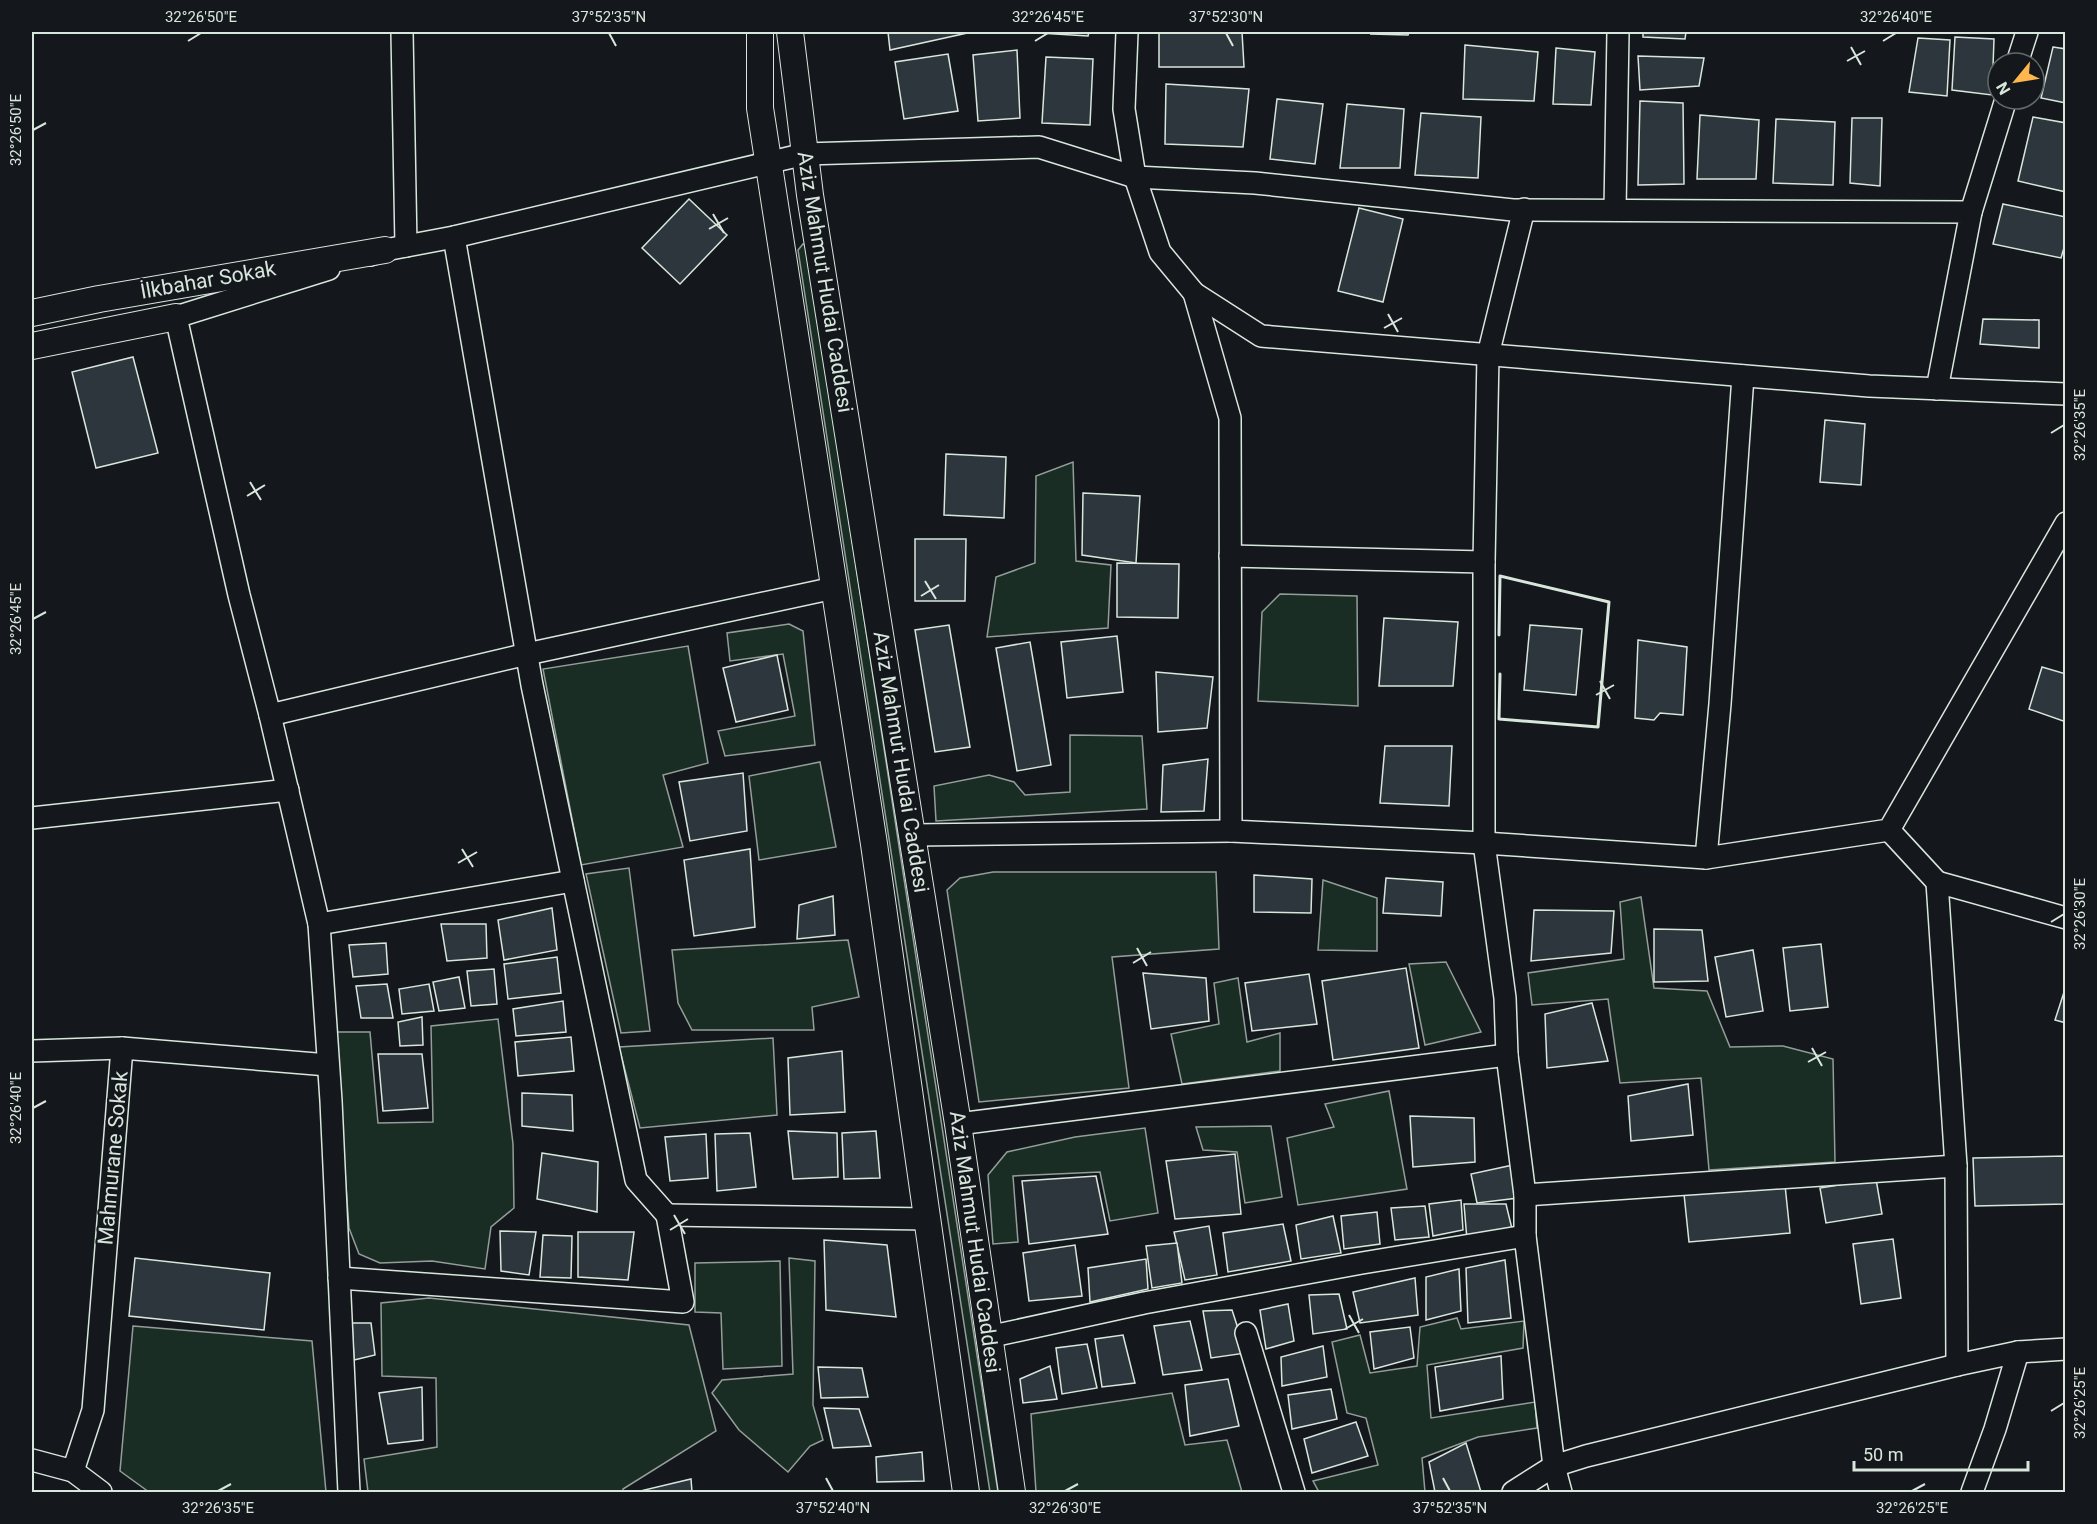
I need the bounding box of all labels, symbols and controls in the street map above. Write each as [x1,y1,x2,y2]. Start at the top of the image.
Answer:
text: 32°26'50"E [165,8,238,26]
text: 37°52'35"N [572,8,646,26]
text: 32°26'45"E [1012,8,1085,26]
text: 37°52'30"N [1189,8,1263,26]
text: 32°26'40"E [1860,8,1933,26]
north arrow [1986,51,2046,111]
text: N [1992,79,2014,98]
text: 32°26'50"E [7,93,25,166]
street label: Aziz Mahmut Hudai Caddesi [792,150,858,414]
street label: İlkbahar Sokak [138,256,278,304]
text: 32°26'35"E [2071,388,2089,461]
text: 32°26'45"E [7,582,25,655]
street label: Aziz Mahmut Hudai Caddesi [868,630,934,894]
text: 32°26'30"E [2071,877,2089,950]
street label: Mahmurane Sokak [93,1070,133,1246]
text: 32°26'40"E [7,1071,25,1144]
street label: Aziz Mahmut Hudai Caddesi [945,1109,1005,1375]
text: 32°26'25"E [2071,1366,2089,1439]
scale bar [1854,1434,2028,1472]
text: 50 m [1863,1444,1903,1465]
text: 32°26'35"E [182,1499,255,1517]
text: 37°52'40"N [796,1499,870,1517]
text: 32°26'30"E [1029,1499,1102,1517]
text: 37°52'35"N [1413,1499,1487,1517]
text: 32°26'25"E [1876,1499,1949,1517]

